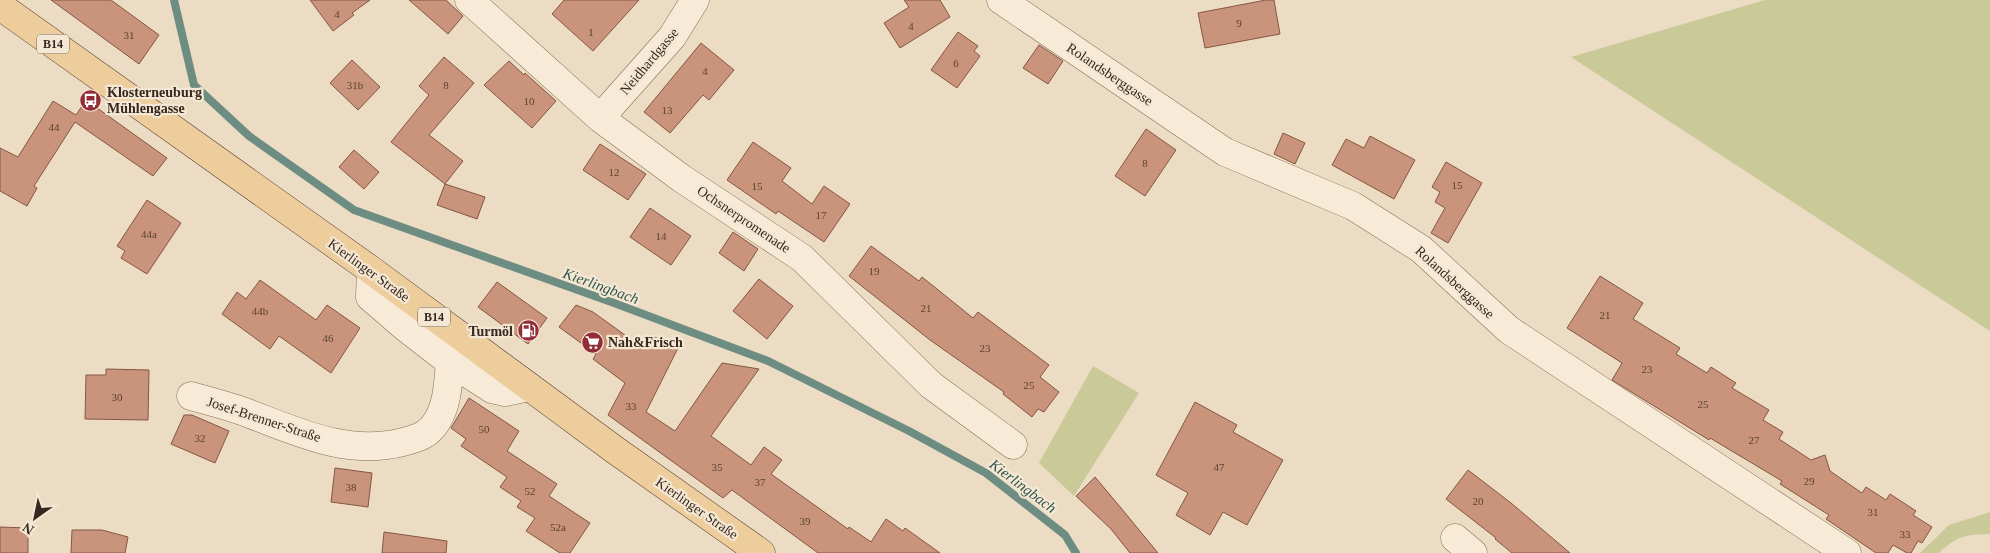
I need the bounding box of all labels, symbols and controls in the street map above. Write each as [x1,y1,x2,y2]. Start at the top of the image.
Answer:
house number: 4 [334,8,340,20]
house number: 9 [1236,17,1242,29]
house number: 4 [908,20,914,32]
street label: Neidhardgasse [617,25,682,98]
house number: 1 [588,26,594,38]
house number: 31 [124,29,135,41]
road number: B14 [37,34,69,54]
street label: Rolandsberggasse [1064,40,1156,109]
house number: 6 [953,57,959,69]
house number: 4 [702,65,708,77]
house number: 31b [347,79,364,91]
house number: 8 [443,79,449,91]
place label: Klosterneuburg Mühlengasse [107,85,202,116]
bus stop icon: Klosterneuburg Mühlengasse [79,88,103,112]
house number: 10 [524,95,535,107]
house number: 13 [662,104,673,116]
house number: 44 [49,121,60,133]
house number: 8 [1142,157,1148,169]
house number: 12 [609,166,620,178]
house number: 15 [1452,179,1463,191]
house number: 15 [752,180,763,192]
street label: Ochsnerpromenade [694,183,793,256]
house number: 17 [816,209,827,221]
house number: 44a [141,228,157,240]
house number: 14 [656,230,667,242]
street label: Kierlinger Straße [325,236,412,305]
street label: Rolandsberggasse [1412,243,1497,322]
water label: Kierlingbach [560,265,641,307]
house number: 19 [869,265,880,277]
house number: 21 [921,302,932,314]
house number: 44b [252,305,269,317]
road number: B14 [418,308,450,326]
house number: 21 [1600,309,1611,321]
fuel station icon: Turmöl [517,319,541,343]
place label: Turmöl [468,324,513,339]
supermarket icon: Nah&Frisch [580,330,604,354]
house number: 46 [323,332,334,344]
place label: Nah&Frisch [608,335,683,350]
house number: 23 [980,342,991,354]
house number: 23 [1642,363,1653,375]
house number: 25 [1024,379,1035,391]
house number: 30 [112,391,123,403]
street label: Josef-Brenner-Straße [205,394,323,445]
house number: 25 [1698,398,1709,410]
house number: 33 [626,400,637,412]
house number: 50 [479,423,490,435]
house number: 32 [195,432,206,444]
house number: 27 [1749,434,1760,446]
water label: Kierlingbach [986,455,1059,516]
house number: 35 [712,461,723,473]
house number: 47 [1214,461,1225,473]
street label: Kierlinger Straße [653,475,741,542]
house number: 29 [1804,475,1815,487]
house number: 37 [755,476,766,488]
house number: 38 [346,481,357,493]
house number: 52 [525,485,536,497]
north arrow [10,493,60,543]
house number: 20 [1473,495,1484,507]
house number: 31 [1868,506,1879,518]
house number: 39 [800,515,811,527]
text: N [20,519,37,538]
house number: 52a [550,521,566,533]
house number: 33 [1900,528,1911,540]

